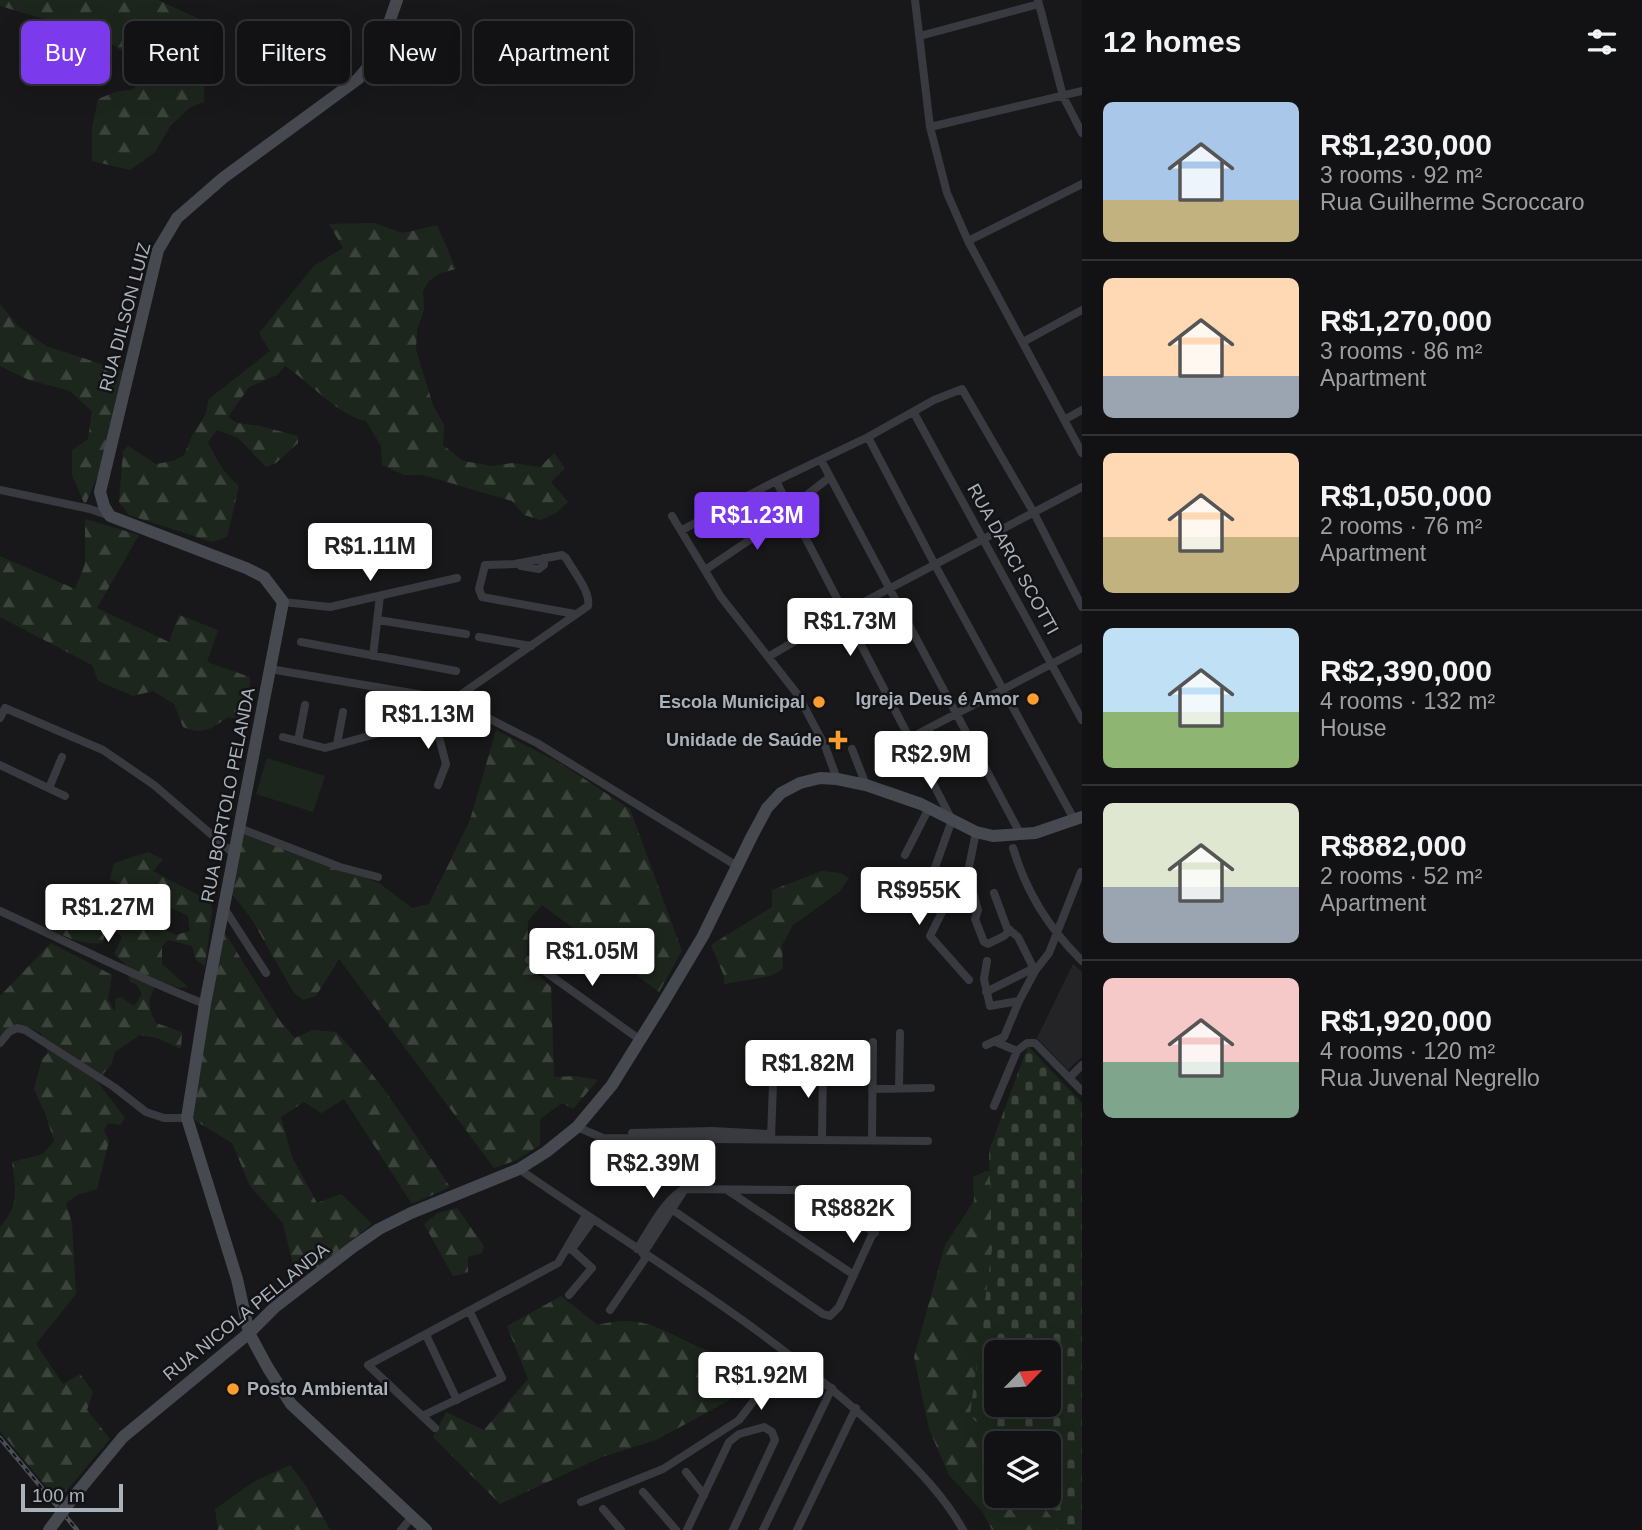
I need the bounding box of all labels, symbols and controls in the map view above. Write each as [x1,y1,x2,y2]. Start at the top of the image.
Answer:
chip: Buy [21,21,110,84]
chip: Rent [124,21,223,84]
chip: Filters [237,21,350,84]
chip: New [364,21,460,84]
chip: Apartment [474,21,633,84]
icon: filters [1583,23,1621,61]
text: 12 homes [1103,25,1241,58]
text: R$1,230,000 [1320,128,1492,161]
icon: home [1159,130,1243,214]
text: 3 rooms · 92 m² [1320,162,1482,188]
text: Rua Guilherme Scroccaro [1320,189,1585,215]
street label: RUA DILSON LUIZ [96,240,154,394]
text: R$1,270,000 [1320,304,1492,337]
icon: home [1159,306,1243,390]
text: 3 rooms · 86 m² [1320,338,1482,364]
text: Apartment [1320,365,1426,391]
text: R$1,050,000 [1320,479,1492,512]
street label: RUA DARCI SCOTTI [963,480,1063,638]
icon: home [1159,481,1243,565]
pin: R$1.23M [692,492,822,552]
text: R$1.23M [710,502,804,528]
text: 2 rooms · 76 m² [1320,513,1482,539]
pin: R$1.11M [305,524,435,583]
text: R$1.11M [324,533,416,559]
text: Apartment [1320,540,1426,566]
pin: R$1.73M [785,598,915,658]
text: R$1.73M [803,608,897,634]
text: R$2,390,000 [1320,654,1492,687]
icon: home [1159,656,1243,740]
street label: RUA BORTOLO PELANDA [197,686,259,904]
text: 4 rooms · 132 m² [1320,688,1495,714]
place label: Igreja Deus é Amor [856,689,1019,709]
marker: Igreja Deus é Amor [1025,691,1041,707]
pin: R$1.13M [363,692,493,751]
place label: Escola Municipal [659,692,805,712]
marker: Escola Municipal [811,694,827,710]
text: R$1.13M [381,701,475,727]
text: House [1320,715,1386,741]
place label: Unidade de Saúde [666,730,822,750]
marker: Unidade de Saúde [828,730,848,750]
pin: R$2.9M [874,732,988,791]
text: R$2.9M [891,741,971,767]
text: R$882,000 [1320,829,1467,862]
icon: home [1159,831,1243,915]
text: 2 rooms · 52 m² [1320,863,1482,889]
pin: R$955K [862,867,976,927]
text: R$955K [877,877,961,903]
pin: R$1.27M [43,884,173,944]
text: Apartment [1320,890,1426,916]
text: R$1.27M [61,894,155,920]
pin: R$1.05M [527,928,657,988]
text: R$1.05M [545,938,639,964]
text: R$1,920,000 [1320,1004,1492,1037]
icon: home [1159,1006,1243,1090]
text: 4 rooms · 120 m² [1320,1038,1495,1064]
pin: R$1.82M [743,1040,873,1100]
text: R$1.82M [761,1050,855,1076]
text: Rua Juvenal Negrello [1320,1065,1540,1091]
pin: R$2.39M [588,1140,718,1200]
text: R$2.39M [606,1150,700,1176]
pin: R$882K [796,1186,910,1245]
text: R$882K [811,1195,895,1221]
street label: RUA NICOLA PELLANDA [159,1239,333,1385]
north arrow [984,1340,1060,1418]
map controls [984,1340,1061,1508]
pin: R$1.92M [696,1352,826,1412]
text: R$1.92M [714,1362,808,1388]
place label: Posto Ambiental [247,1379,388,1399]
marker: Posto Ambiental [225,1381,241,1397]
button: layers [984,1431,1061,1508]
scale bar [21,1481,122,1513]
text: 100 m [32,1485,85,1506]

